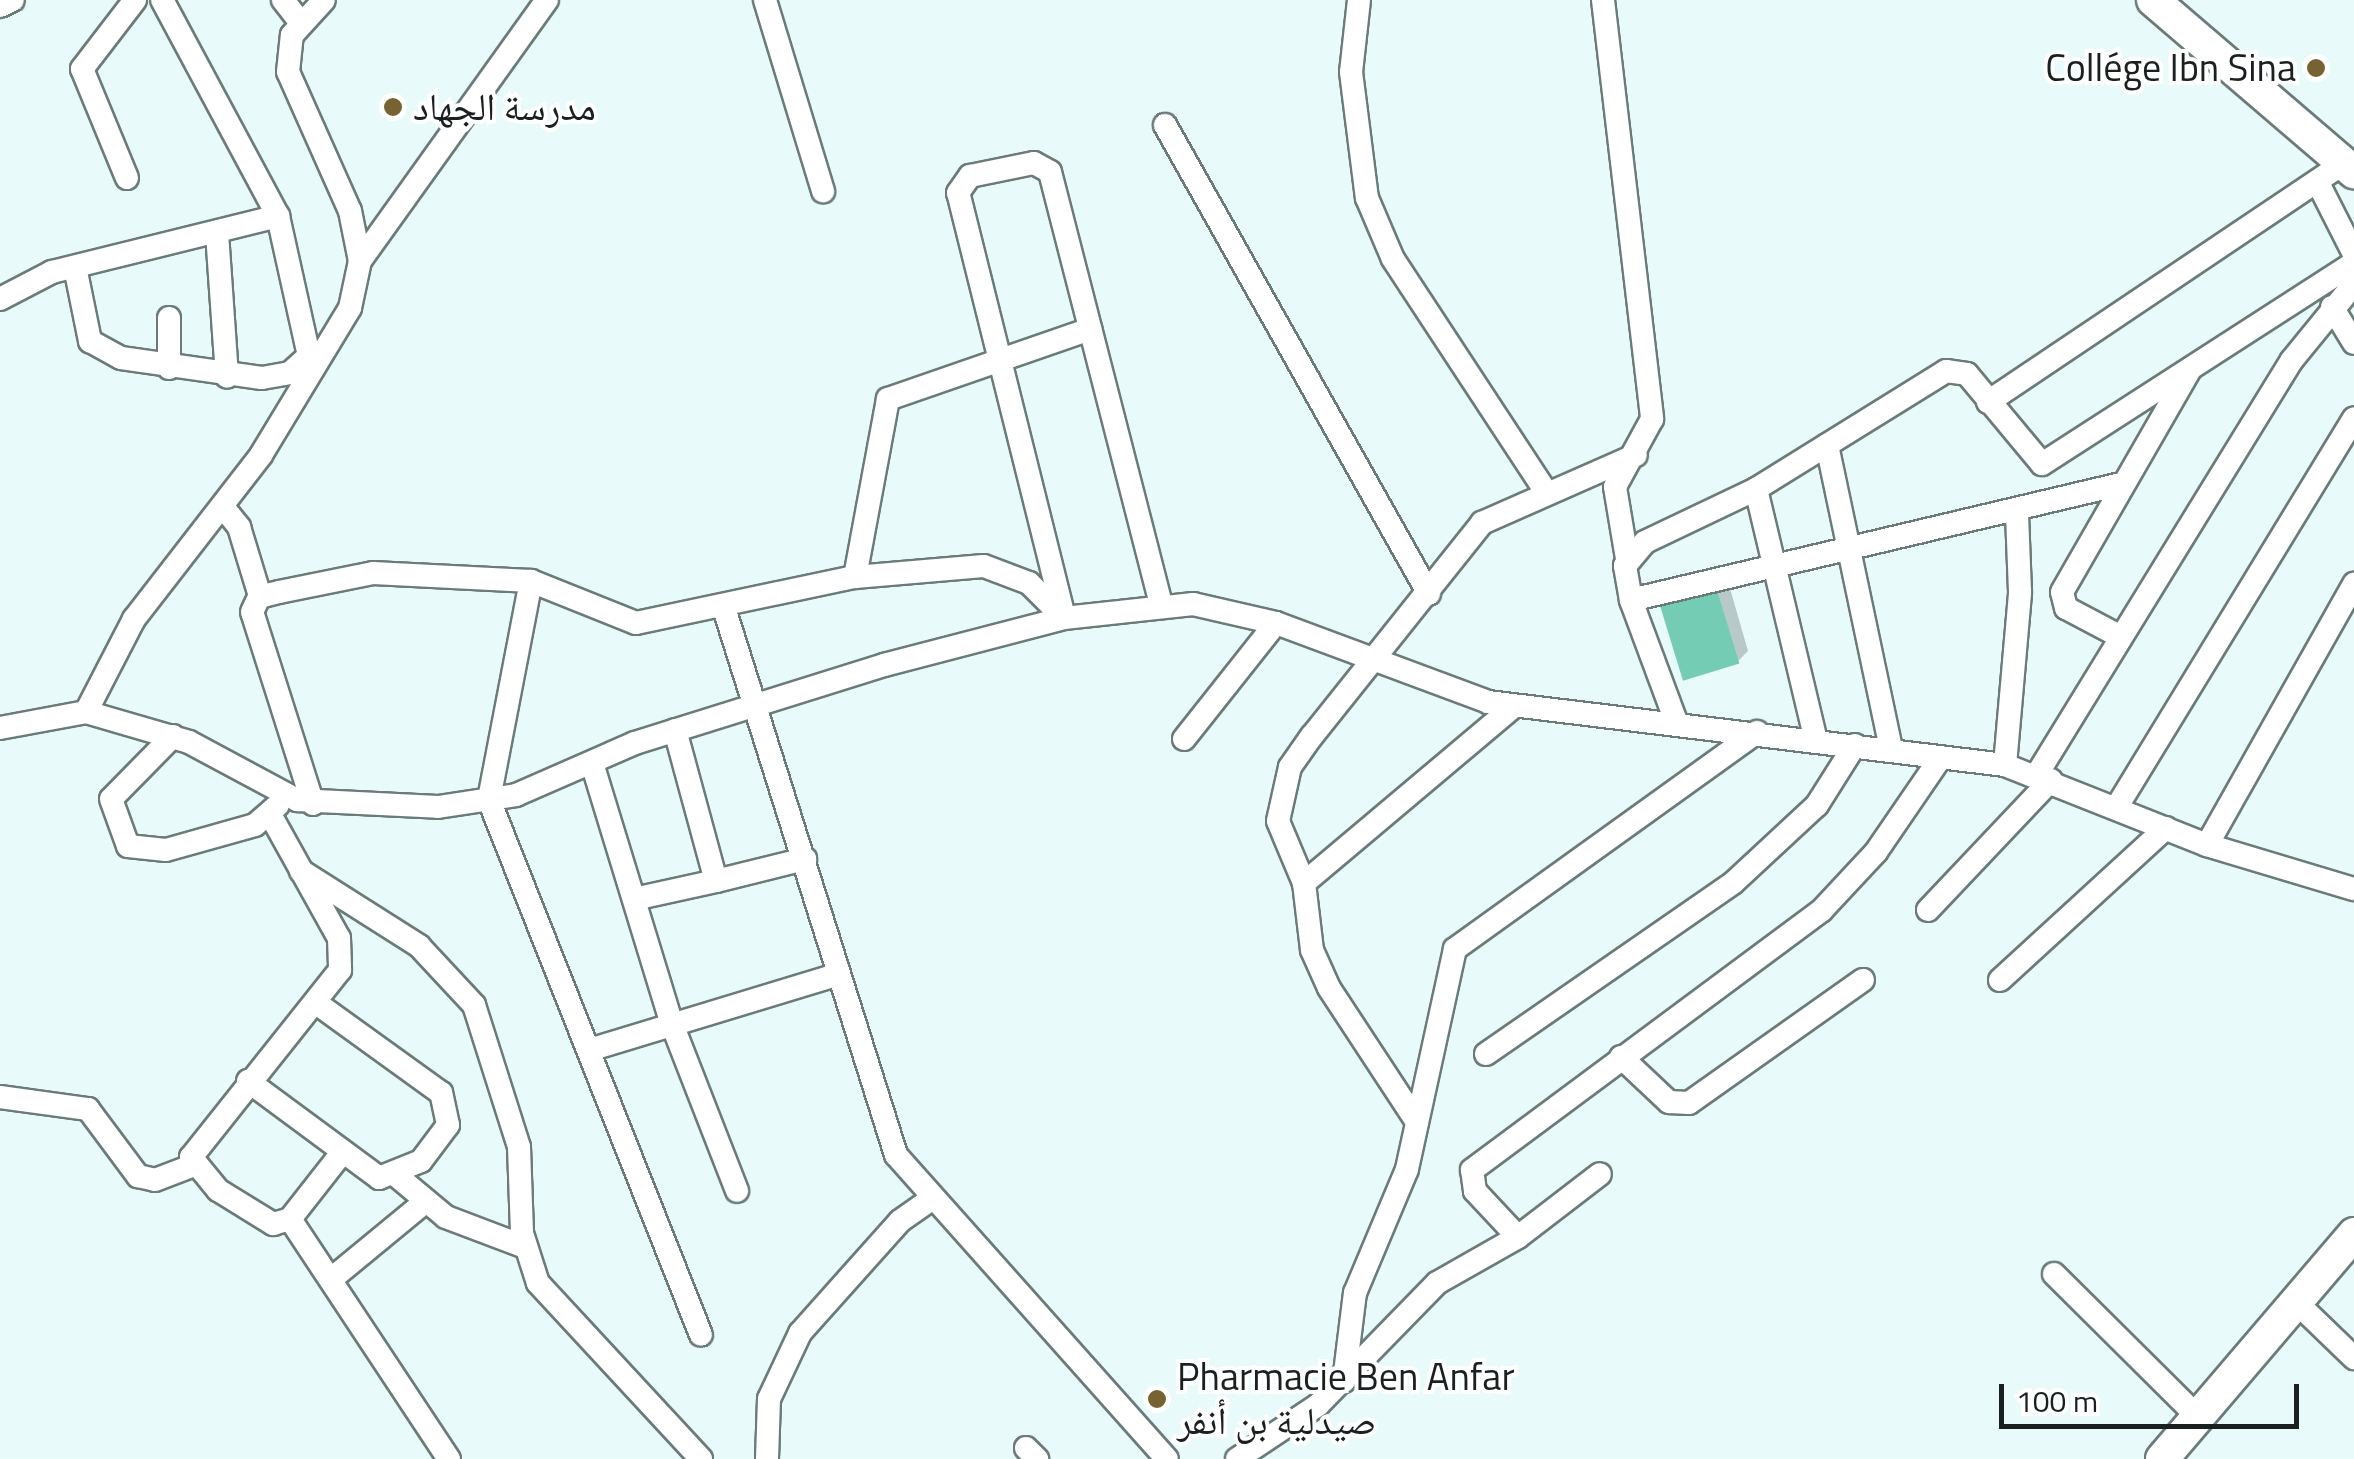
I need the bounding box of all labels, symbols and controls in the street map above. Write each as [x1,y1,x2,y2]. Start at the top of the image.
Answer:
place label: Collége Ibn Sina [2045,45,2296,91]
marker: Collége Ibn Sina [2305,57,2327,79]
place label: مدرسة الجهاد [413,84,596,130]
marker: مدرسة الجهاد [382,96,404,118]
place label: Pharmacie Ben Anfar صيدلية بن أنفر [1177,1354,1515,1444]
scale bar [2004,1364,2304,1426]
text: 100 m [2016,1378,2098,1424]
marker: Pharmacie Ben Anfar صيدلية بن أنفر [1146,1388,1168,1410]

